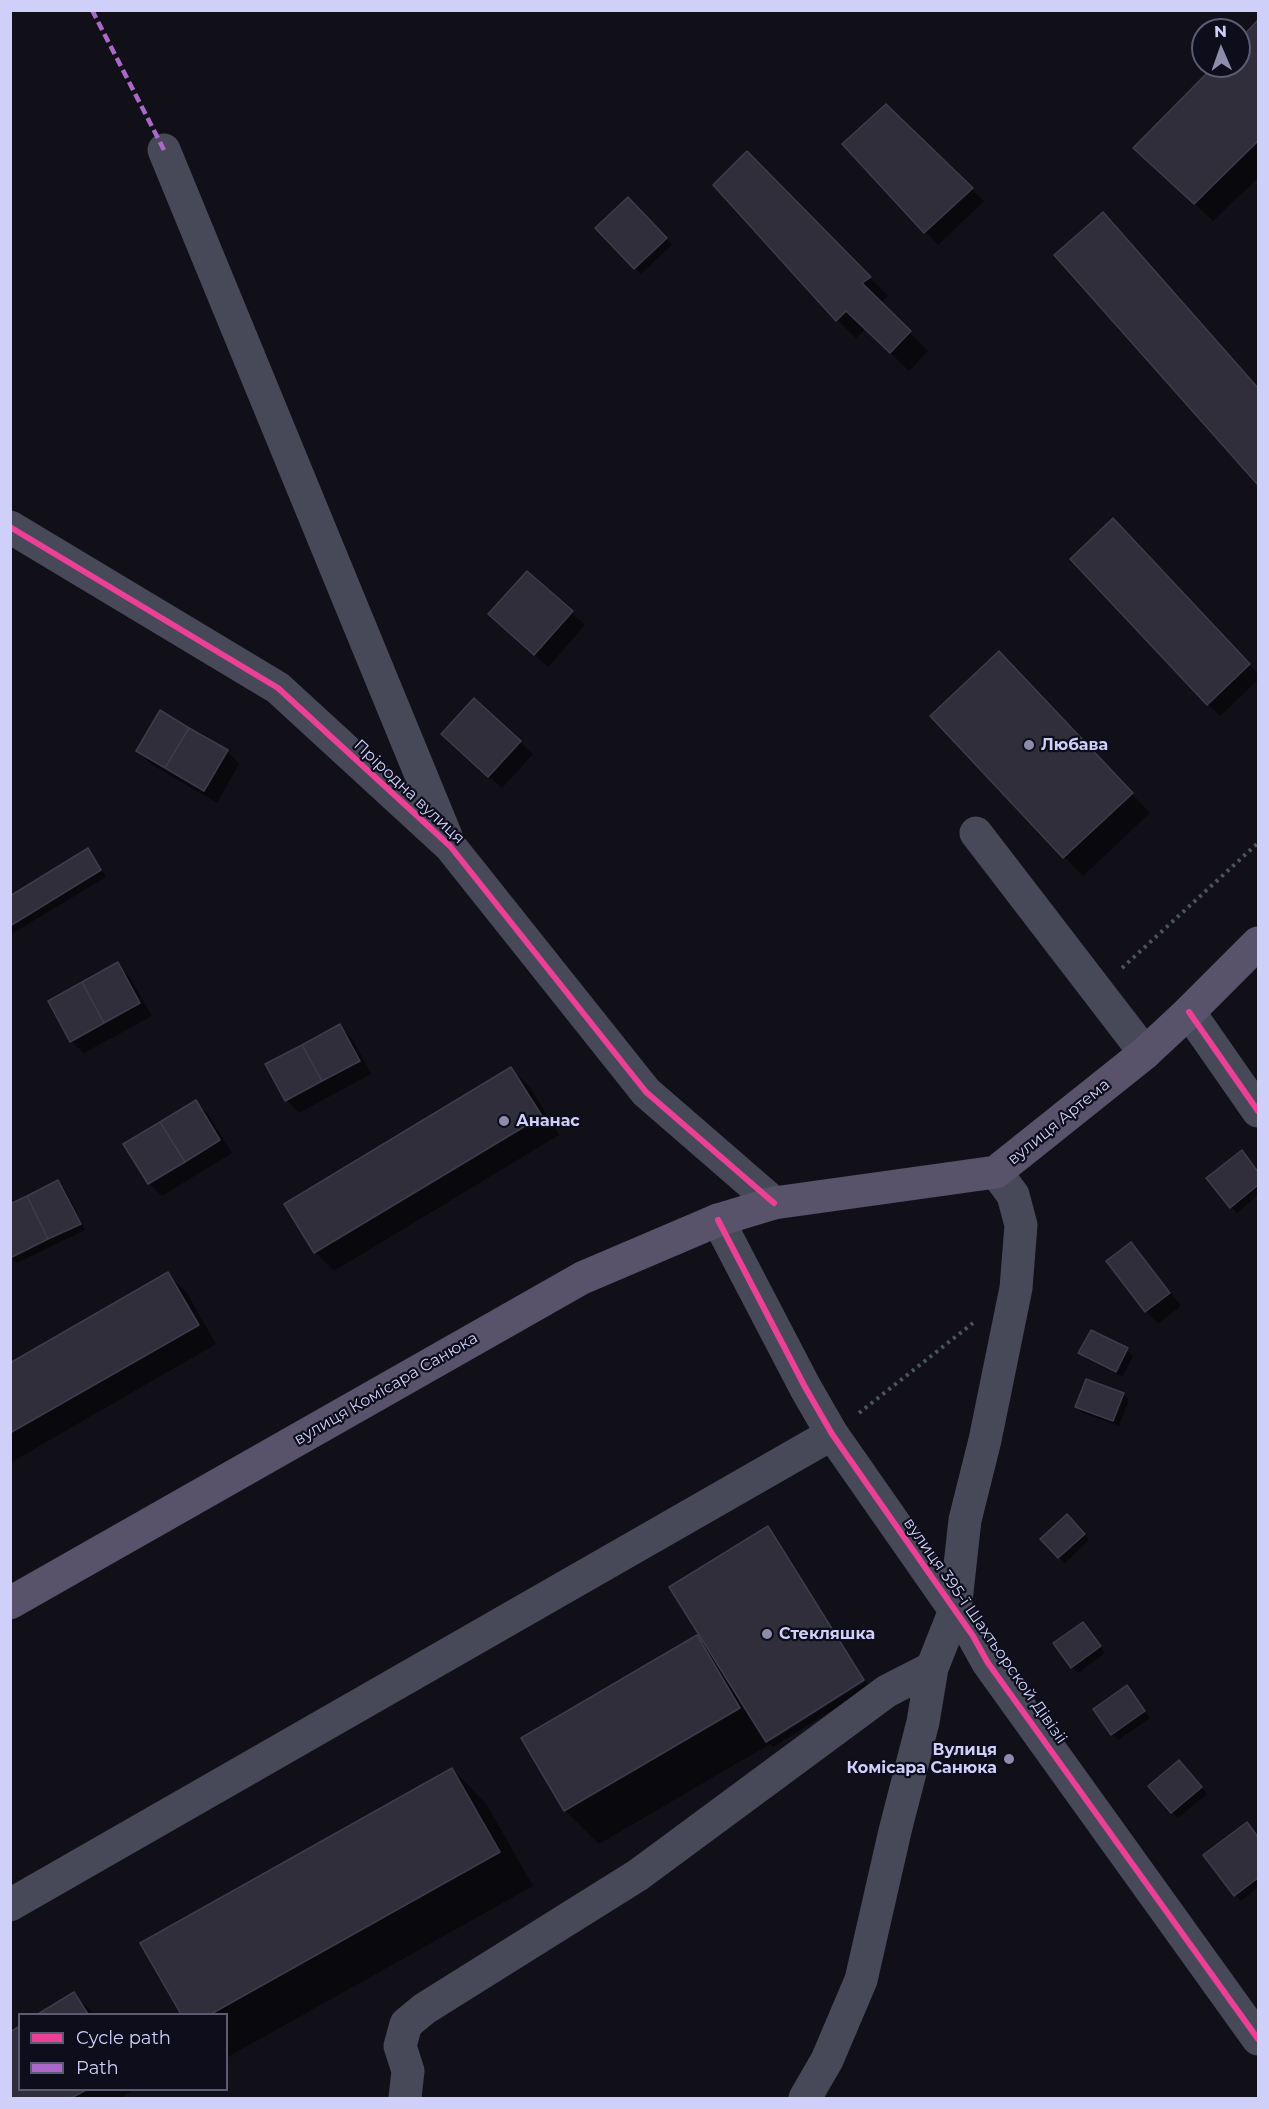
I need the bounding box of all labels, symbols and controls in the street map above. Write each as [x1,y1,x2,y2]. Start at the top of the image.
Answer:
north arrow [1191,18,1251,78]
text: N [1214,22,1227,41]
place label: Любава [1041,735,1108,755]
street label: Пріродна вулиця [350,736,468,848]
marker: Любава [1022,738,1036,752]
street label: вулиця Артема [1004,1075,1114,1169]
place label: Ананас [516,1111,580,1131]
marker: Ананас [497,1114,511,1128]
street label: вулиця Комісара Санюка [291,1329,481,1449]
street label: вулиця 395-ї Шахтьорской Дівізіі [899,1514,1071,1748]
place label: Стекляшка [779,1624,875,1644]
marker: Стекляшка [760,1627,774,1641]
place label: Вулиця Комісара Санюка [847,1740,997,1778]
marker: Вулиця Комісара Санюка [1002,1752,1016,1766]
legend [18,2013,228,2091]
text: Cycle path [76,2027,171,2049]
text: Path [76,2057,119,2079]

